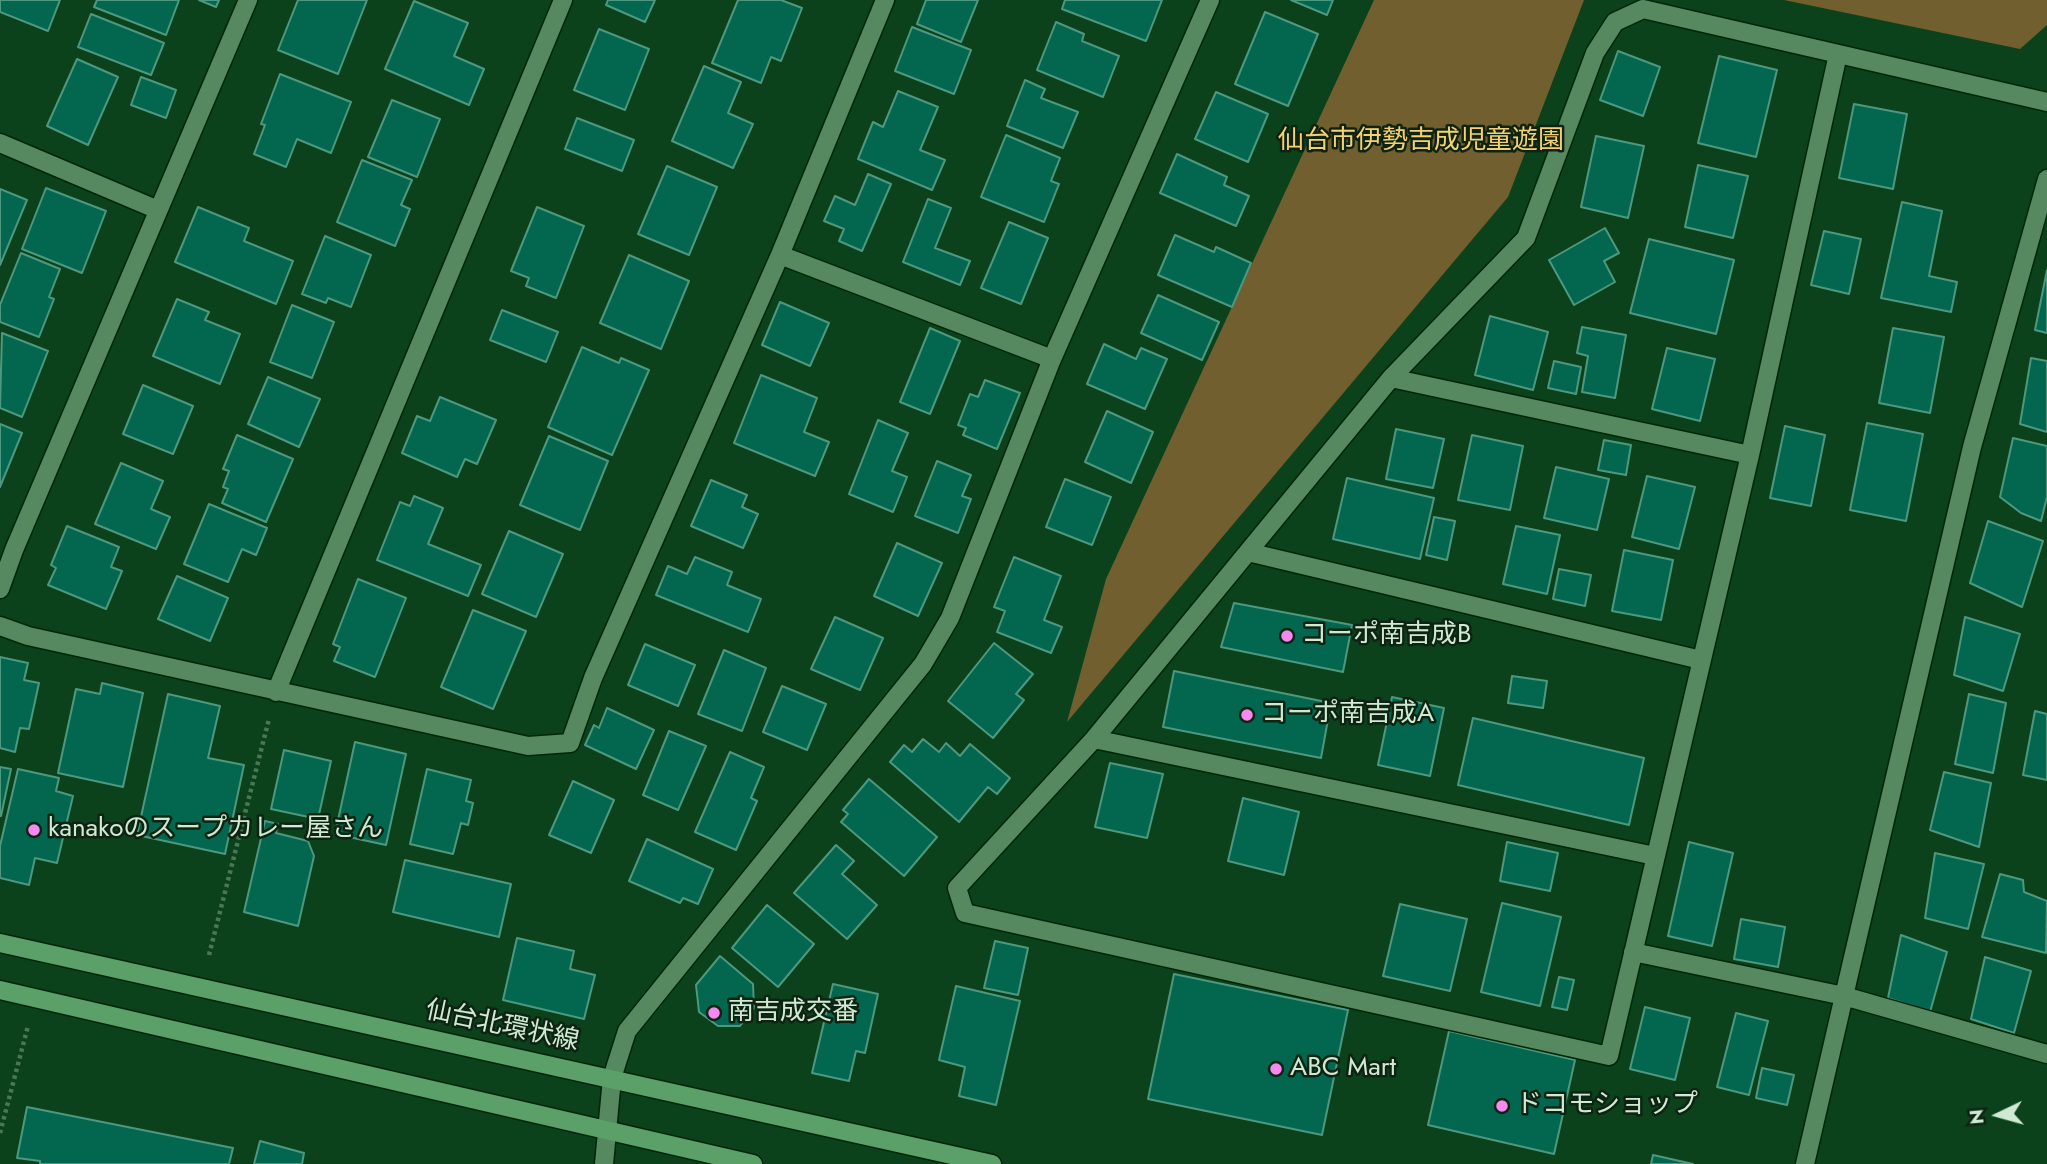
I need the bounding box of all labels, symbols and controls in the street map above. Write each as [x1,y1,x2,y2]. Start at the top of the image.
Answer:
park label: 仙台市伊勢吉成児童遊園 [1278,126,1564,158]
place label: コーポ南吉成B [1301,620,1472,652]
marker: コーポ南吉成B [1279,628,1295,644]
place label: コーポ南吉成A [1261,699,1434,731]
marker: コーポ南吉成A [1239,707,1255,723]
place label: kanakoのスープカレー屋さん [48,814,383,846]
marker: kanakoのスープカレー屋さん [26,822,42,838]
street label: 仙台北環状線 [422,996,582,1058]
place label: 南吉成交番 [728,997,858,1029]
marker: 南吉成交番 [706,1005,722,1021]
place label: ABC Mart [1290,1053,1396,1085]
marker: ABC Mart [1268,1061,1284,1077]
north arrow [1963,1080,2033,1150]
place label: ドコモショップ [1516,1090,1698,1122]
marker: ドコモショップ [1494,1098,1510,1114]
text: N [1962,1108,1991,1126]

